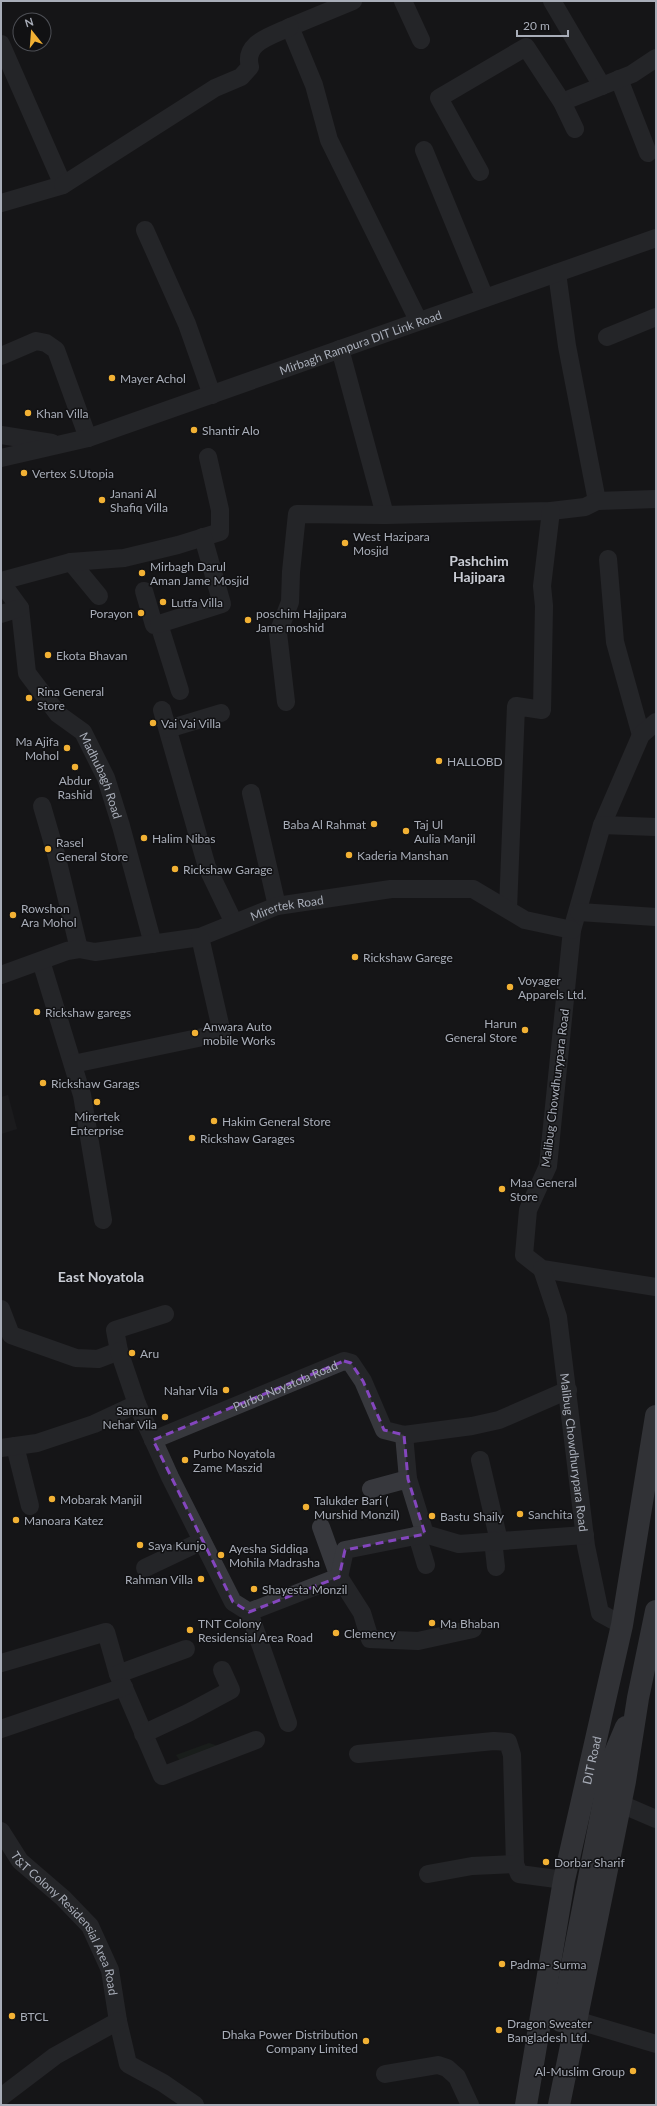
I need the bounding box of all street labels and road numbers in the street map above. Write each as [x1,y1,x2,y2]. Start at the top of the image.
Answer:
street label: Mirbagh Rampura DIT Link Road [277,307,444,378]
street label: Madhubagh Road [77,730,126,820]
street label: Mirertek Road [248,892,324,924]
street label: Malibug Chowdhurypara Road [538,1008,572,1168]
street label: Purbo Noyatola Road [230,1357,340,1414]
street label: Malibug Chowdhurypara Road [557,1372,592,1533]
street label: DIT Road [578,1735,604,1786]
street label: T&T Colony Residensial Area Road [8,1848,121,1996]

